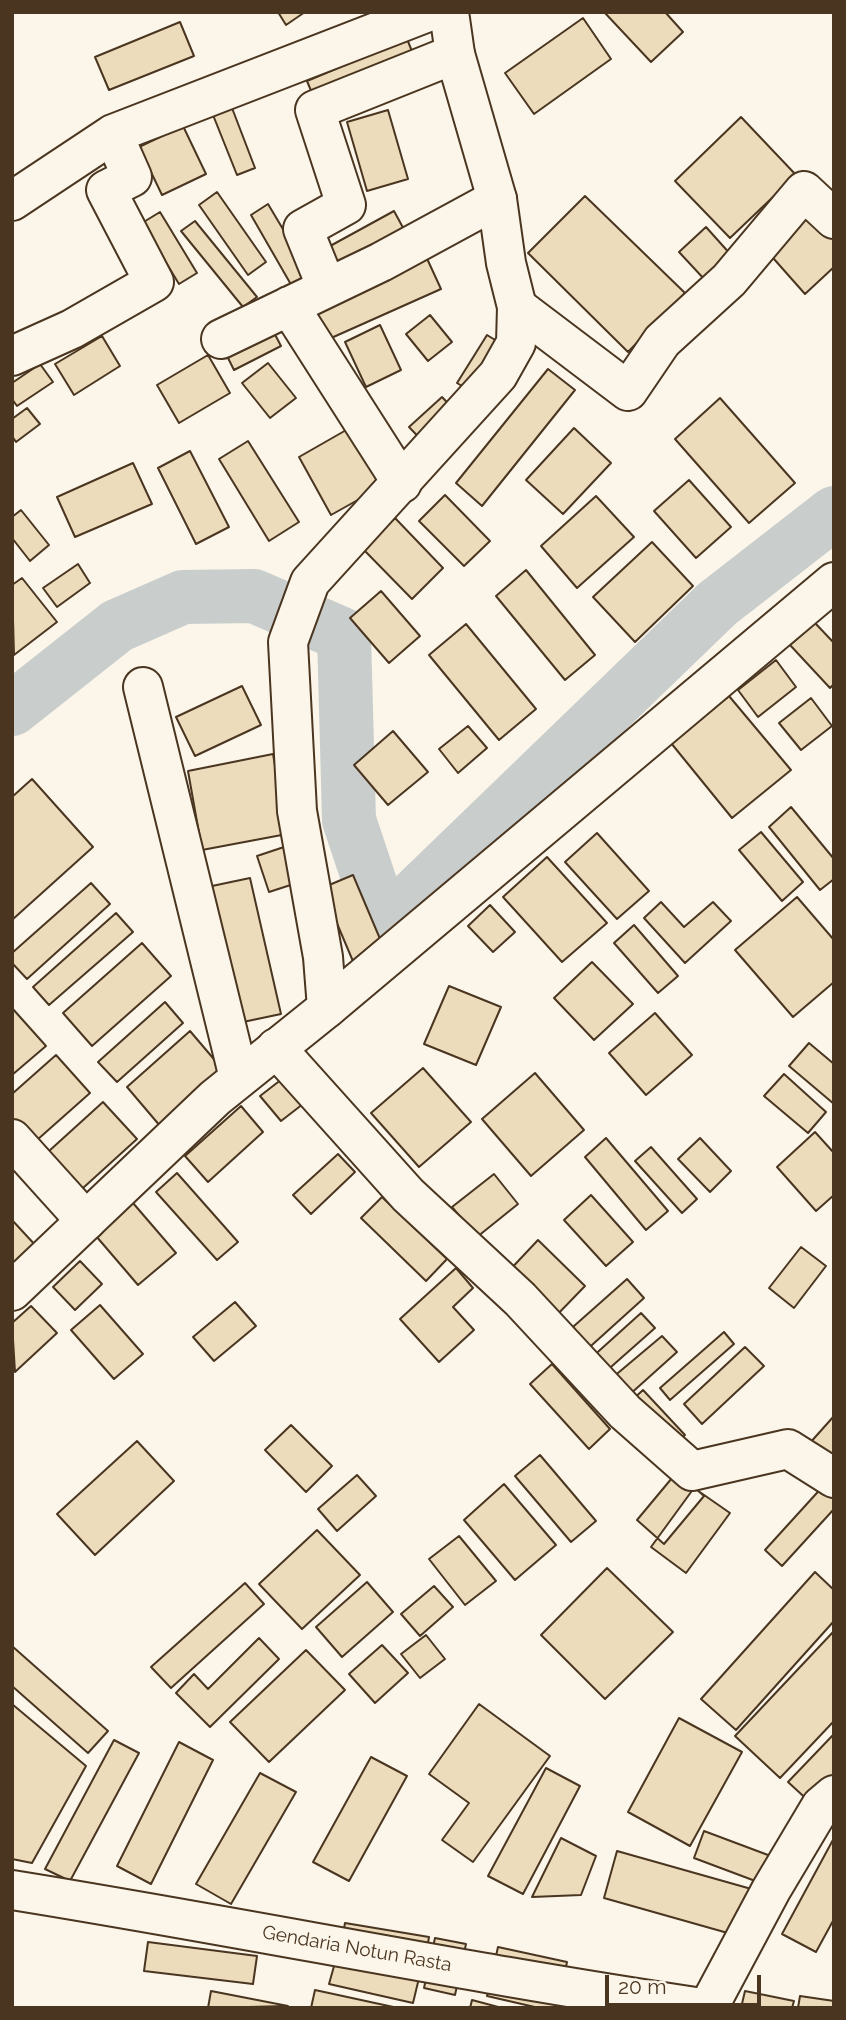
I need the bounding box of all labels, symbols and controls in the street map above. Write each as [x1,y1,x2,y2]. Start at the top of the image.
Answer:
street label: Gendaria Notun Rasta [261,1921,453,1977]
scale bar [608,1960,764,2004]
text: 20 m [618,1974,666,1999]

